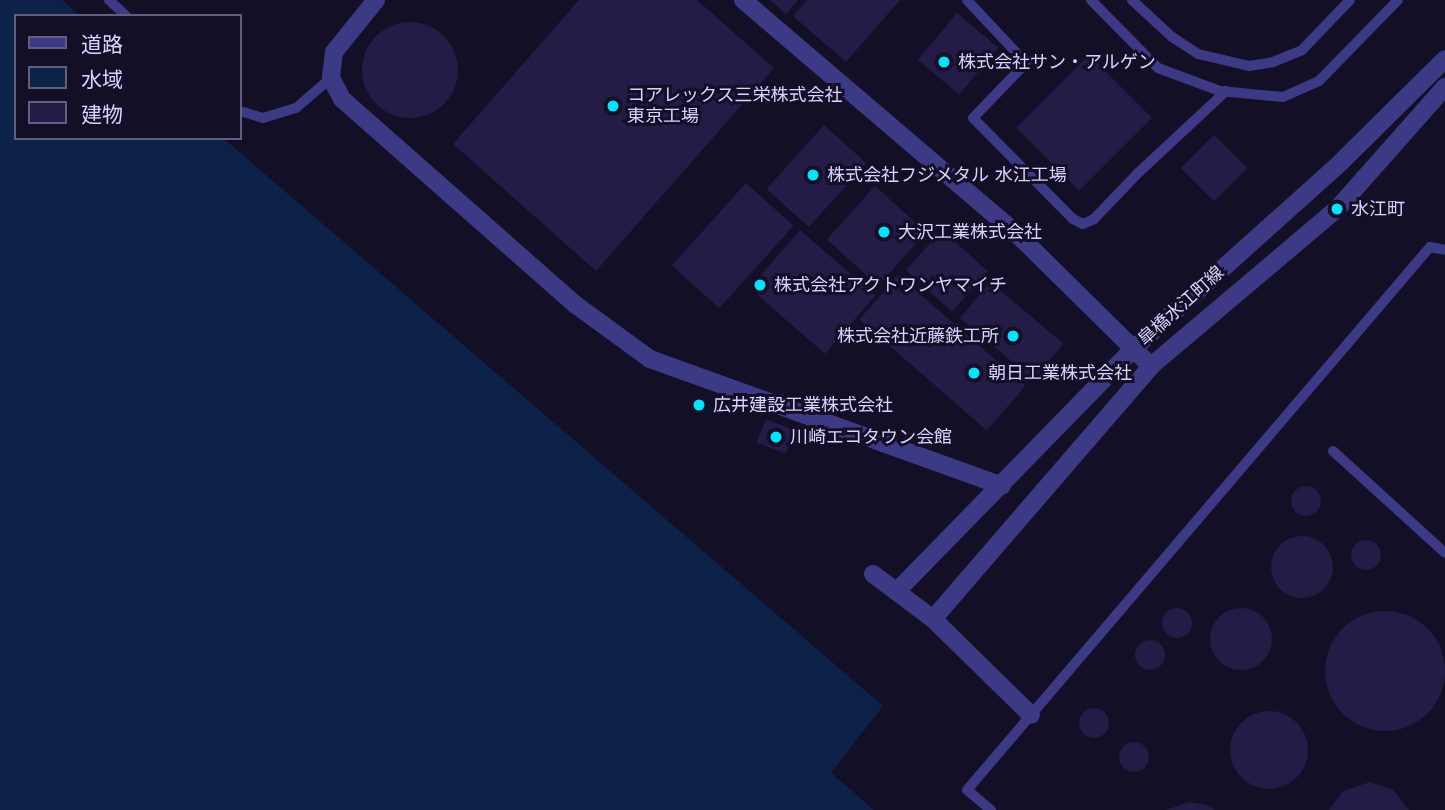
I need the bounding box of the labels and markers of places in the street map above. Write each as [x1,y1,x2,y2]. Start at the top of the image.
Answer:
place label: 株式会社サン・アルゲン [958,51,1156,73]
marker: 株式会社サン・アルゲン [936,54,952,70]
place label: コアレックス三栄株式会社 東京工場 [627,85,843,128]
marker: コアレックス三栄株式会社 東京工場 [605,98,621,114]
place label: 株式会社フジメタル 水江工場 [827,164,1067,186]
marker: 株式会社フジメタル 水江工場 [805,167,821,183]
place label: 水江町 [1351,198,1405,220]
marker: 水江町 [1329,201,1345,217]
place label: 大沢工業株式会社 [898,221,1042,243]
marker: 大沢工業株式会社 [876,224,892,240]
place label: 株式会社アクトワンヤマイチ [774,274,1008,296]
marker: 株式会社アクトワンヤマイチ [752,277,768,293]
place label: 株式会社近藤鉄工所 [837,325,999,347]
marker: 株式会社近藤鉄工所 [1005,328,1021,344]
place label: 朝日工業株式会社 [988,362,1132,384]
marker: 朝日工業株式会社 [966,365,982,381]
place label: 広井建設工業株式会社 [713,394,893,416]
marker: 広井建設工業株式会社 [691,397,707,413]
place label: 川崎エコタウン会館 [790,426,952,448]
marker: 川崎エコタウン会館 [768,429,784,445]

